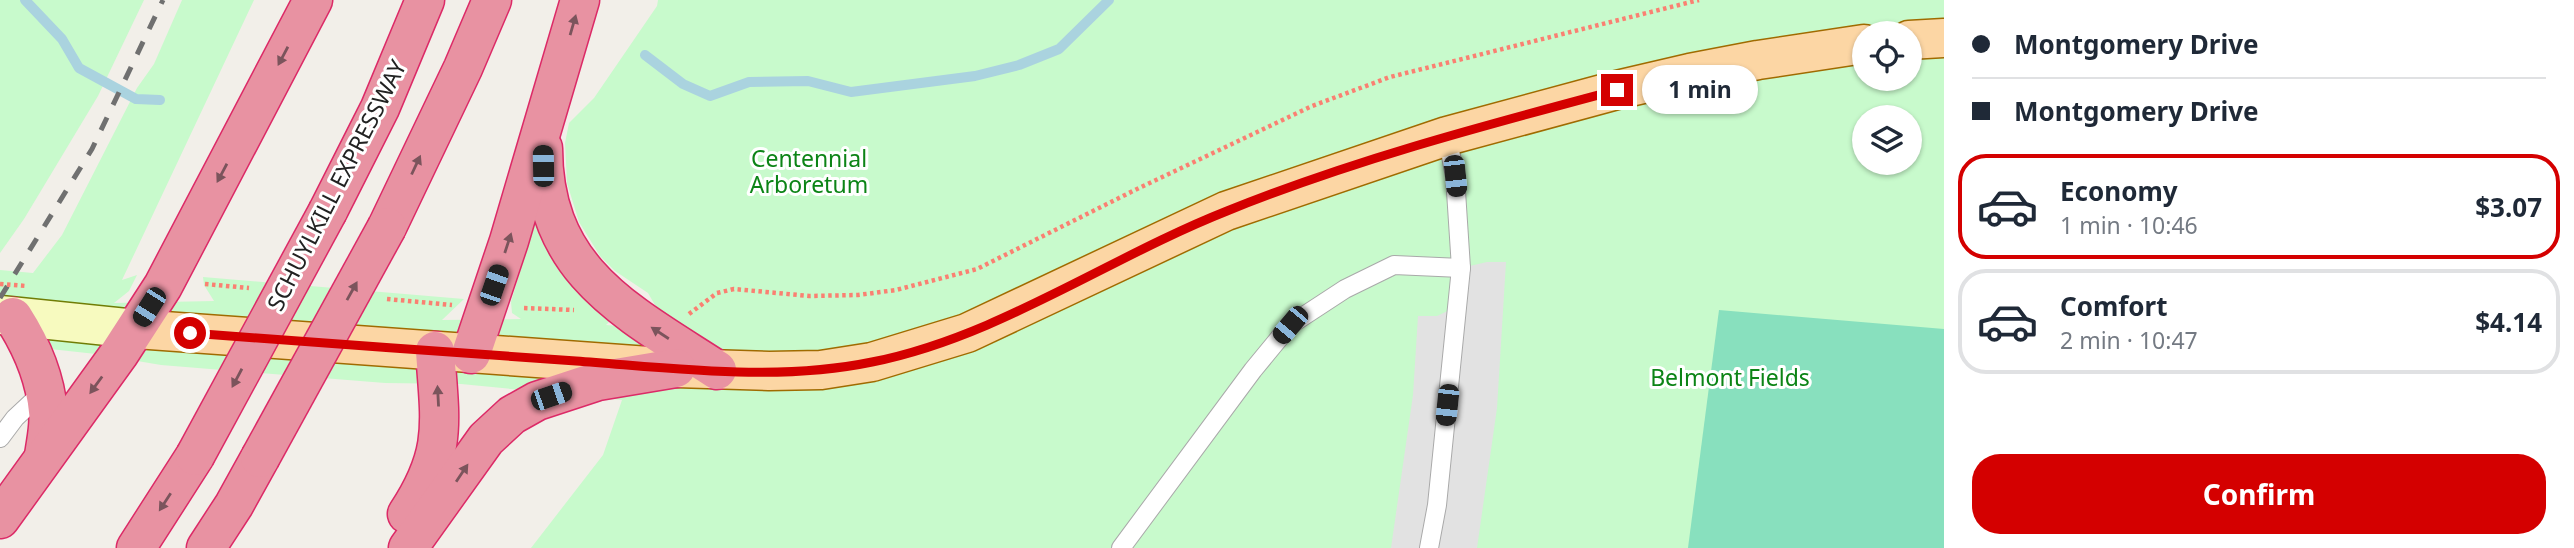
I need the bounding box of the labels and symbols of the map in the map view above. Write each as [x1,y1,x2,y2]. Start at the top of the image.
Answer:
one-way arrow [568,14,579,36]
one-way arrow [277,46,289,66]
street label: SCHUYLKILL EXPRESSWAY [259,53,414,316]
callout: 1 min [1642,66,1757,114]
route end [1601,74,1633,106]
park label: Centennial Arboretum [750,142,868,200]
car [533,145,554,187]
car [1443,154,1468,198]
one-way arrow [411,155,422,176]
one-way arrow [216,163,228,183]
one-way arrow [503,232,514,253]
car [478,262,511,308]
one-way arrow [346,281,358,301]
car [129,284,170,330]
car [1269,302,1312,348]
route start [174,317,206,349]
one-way arrow [650,326,670,339]
park label: Belmont Fields [1650,361,1810,393]
one-way arrow [231,369,243,389]
one-way arrow [90,376,104,394]
car [528,379,575,413]
car [1435,383,1460,427]
one-way arrow [432,385,443,407]
one-way arrow [455,463,468,482]
one-way arrow [158,493,172,511]

